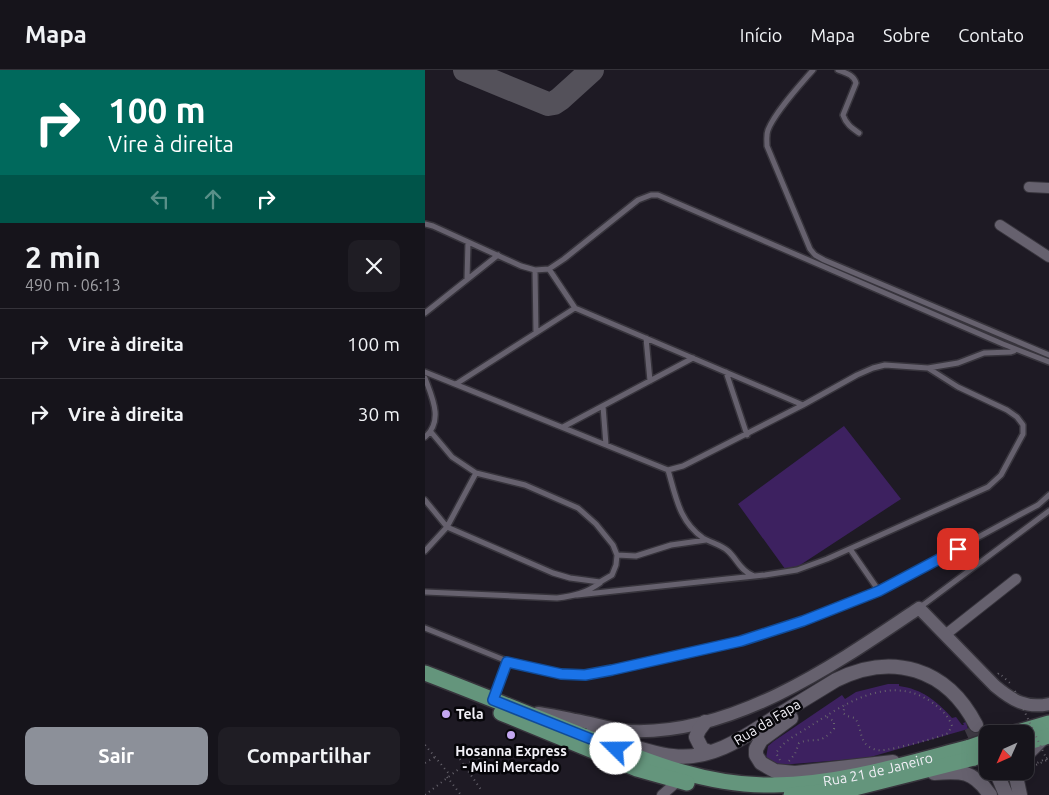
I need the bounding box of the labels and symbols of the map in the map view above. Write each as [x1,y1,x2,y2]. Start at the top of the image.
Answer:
pin [937,528,979,570]
street label: Rua da Fapa [731,696,803,748]
place label: Tela [456,706,484,722]
marker: Tela [440,708,452,720]
position arrow [589,722,641,774]
north arrow [979,725,1034,780]
marker: Hosanna Express - Mini Mercado [505,729,517,741]
place label: Hosanna Express - Mini Mercado [455,743,567,775]
street label: Rua 21 de Janeiro [822,749,934,789]

